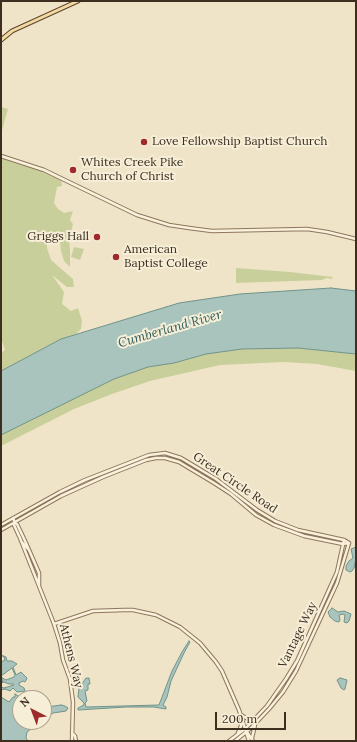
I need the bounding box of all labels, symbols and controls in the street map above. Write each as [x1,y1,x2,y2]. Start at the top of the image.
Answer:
place label: Love Fellowship Baptist Church [152,135,328,149]
marker: Love Fellowship Baptist Church [139,137,149,147]
place label: Whites Creek Pike Church of Christ [81,156,183,184]
marker: Whites Creek Pike Church of Christ [68,165,78,175]
place label: Griggs Hall [27,230,89,244]
marker: Griggs Hall [92,232,102,242]
place label: American Baptist College [124,243,208,271]
marker: American Baptist College [111,252,121,262]
water label: Cumberland River [116,307,224,351]
street label: Great Circle Road [190,449,280,517]
street label: Vantage Way [276,600,320,670]
street label: Athens Way [56,622,86,690]
north arrow [12,690,52,730]
text: N [17,694,32,710]
scale bar [217,704,288,730]
text: 200 m [222,711,257,726]

